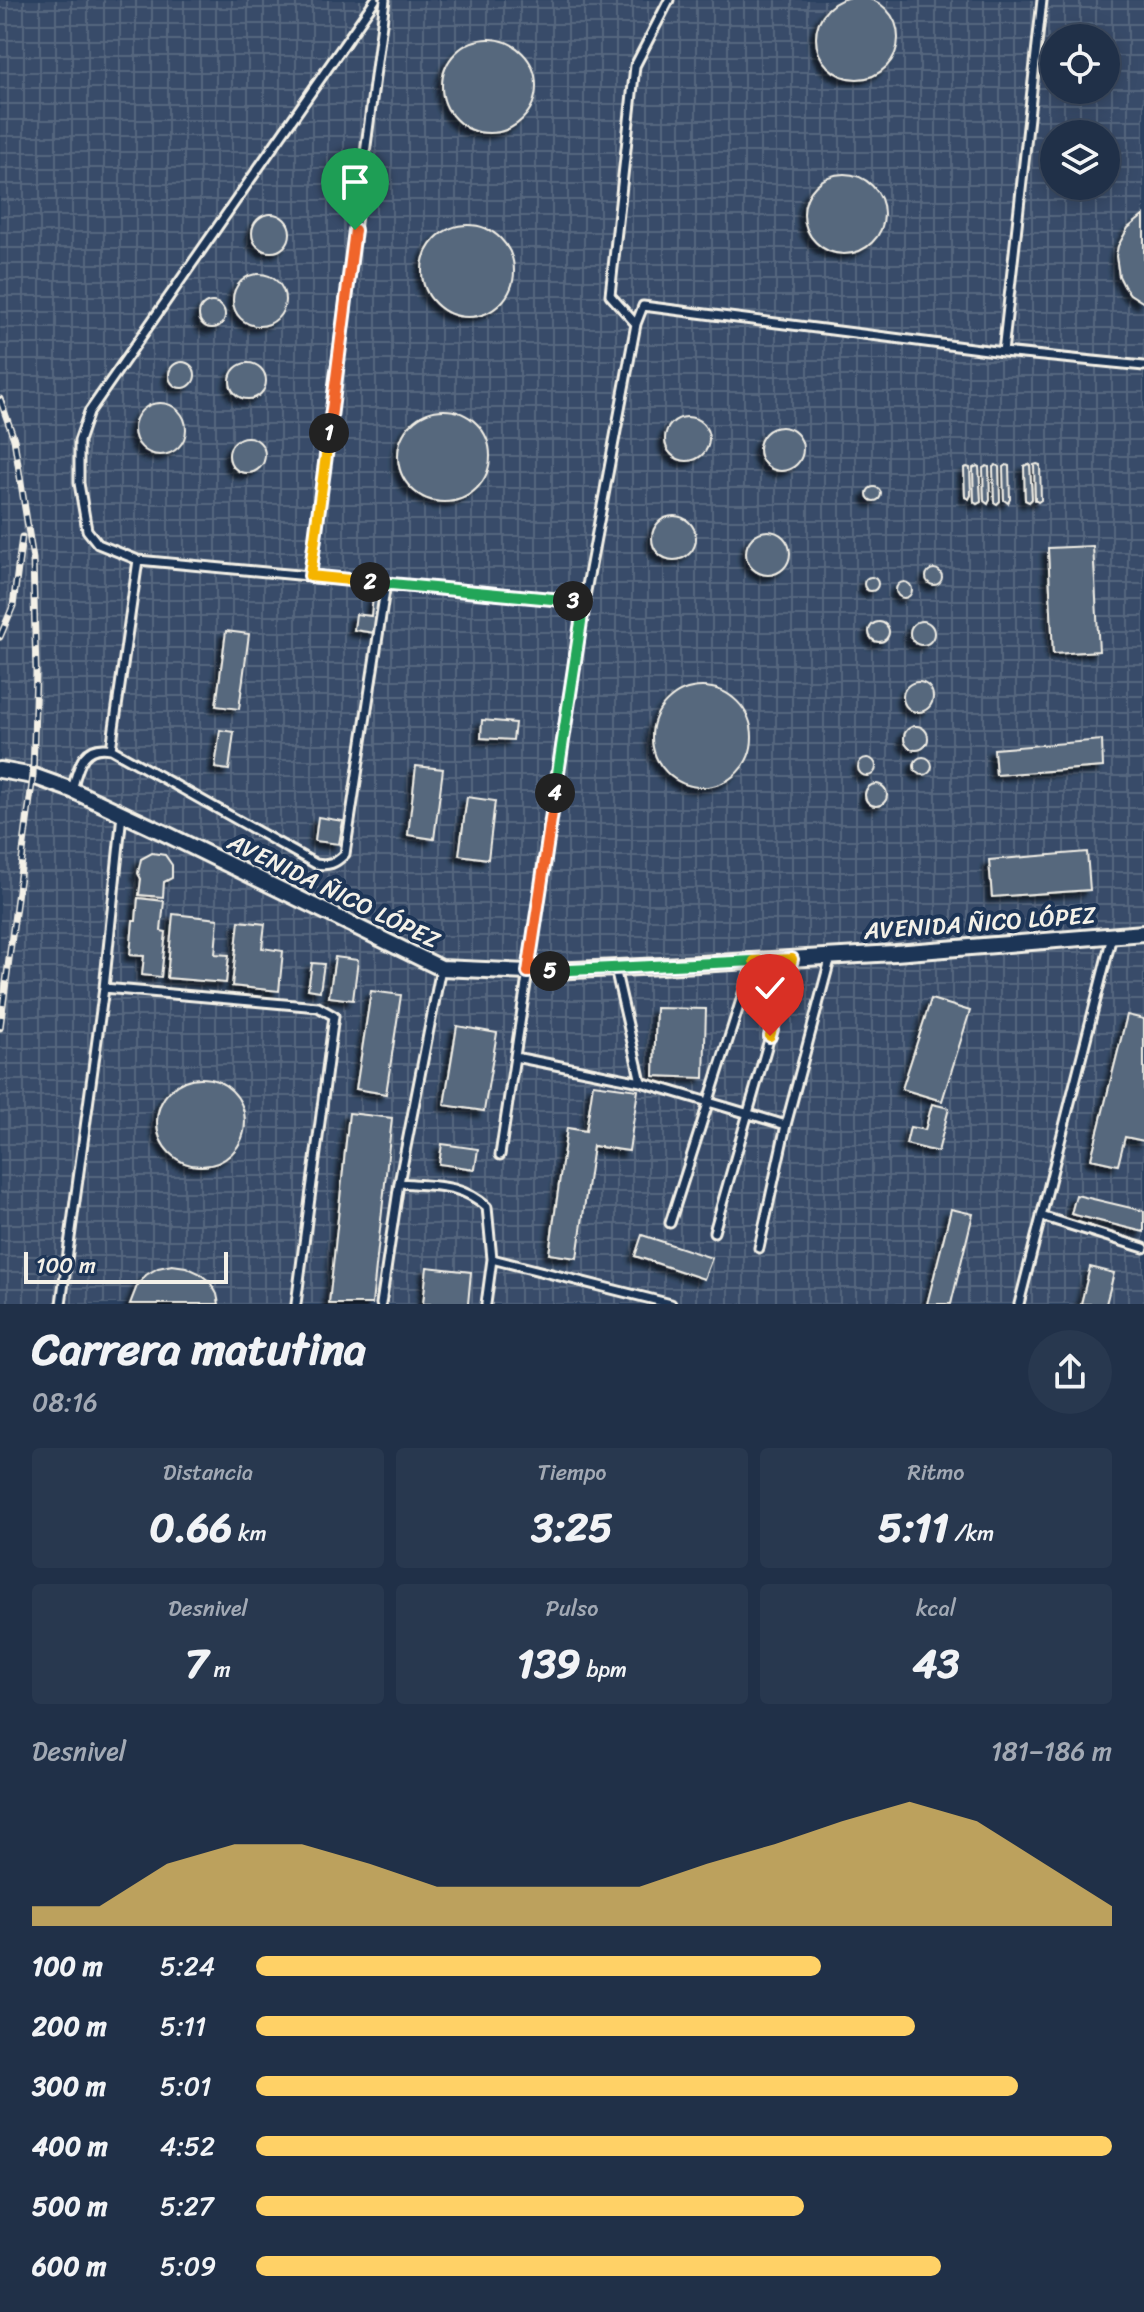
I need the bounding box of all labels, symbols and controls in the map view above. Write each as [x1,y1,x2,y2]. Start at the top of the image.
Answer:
map controls [1040,24,1120,200]
button: locate [1040,24,1120,104]
button: layers [1040,120,1120,200]
pin [321,148,389,230]
icon: arrive [333,160,377,204]
pin: 1 [309,413,349,453]
text: 1 [324,413,334,452]
pin: 2 [350,562,390,602]
text: 2 [364,562,376,601]
pin: 3 [553,581,593,621]
text: 3 [567,581,579,620]
pin: 4 [535,773,575,813]
text: 4 [548,773,562,812]
street label: AVENIDA ÑICO LÓPEZ [219,821,448,961]
street label: AVENIDA ÑICO LÓPEZ [861,894,1098,952]
pin: 5 [530,951,570,991]
text: 5 [543,951,557,990]
pin [736,954,804,1036]
icon: check [748,966,792,1010]
text: 100 m [36,1246,96,1285]
scale bar [24,1248,228,1284]
text: Carrera matutina [32,1310,366,1388]
button: share [1028,1330,1112,1414]
text: 08:16 [32,1379,98,1425]
text: Distancia [163,1453,253,1492]
text: Tiempo [537,1453,607,1492]
text: Ritmo [907,1453,965,1492]
text: 0.66 [149,1492,232,1563]
text: 3:25 [531,1492,613,1563]
text: 5:11 [878,1492,949,1563]
text: km [232,1514,267,1553]
text: /km [949,1514,994,1553]
text: Desnivel [168,1589,248,1628]
text: Pulso [546,1589,598,1628]
text: kcal [916,1589,956,1628]
text: 7 [185,1628,208,1699]
text: 139 [517,1628,581,1699]
text: 43 [913,1628,959,1699]
text: m [208,1650,231,1689]
text: bpm [581,1650,627,1689]
text: Desnivel [32,1728,126,1774]
text: 181–186 m [991,1728,1112,1774]
text: 100 m [32,1943,103,1989]
text: 5:24 [160,1943,215,1989]
text: 200 m [32,2003,107,2049]
text: 5:11 [160,2003,206,2049]
text: 300 m [32,2063,106,2109]
text: 5:01 [160,2063,211,2109]
text: 400 m [32,2123,108,2169]
text: 4:52 [160,2123,215,2169]
text: 500 m [32,2183,107,2229]
text: 5:27 [160,2183,214,2229]
text: 600 m [32,2243,106,2289]
text: 5:09 [160,2243,216,2289]

